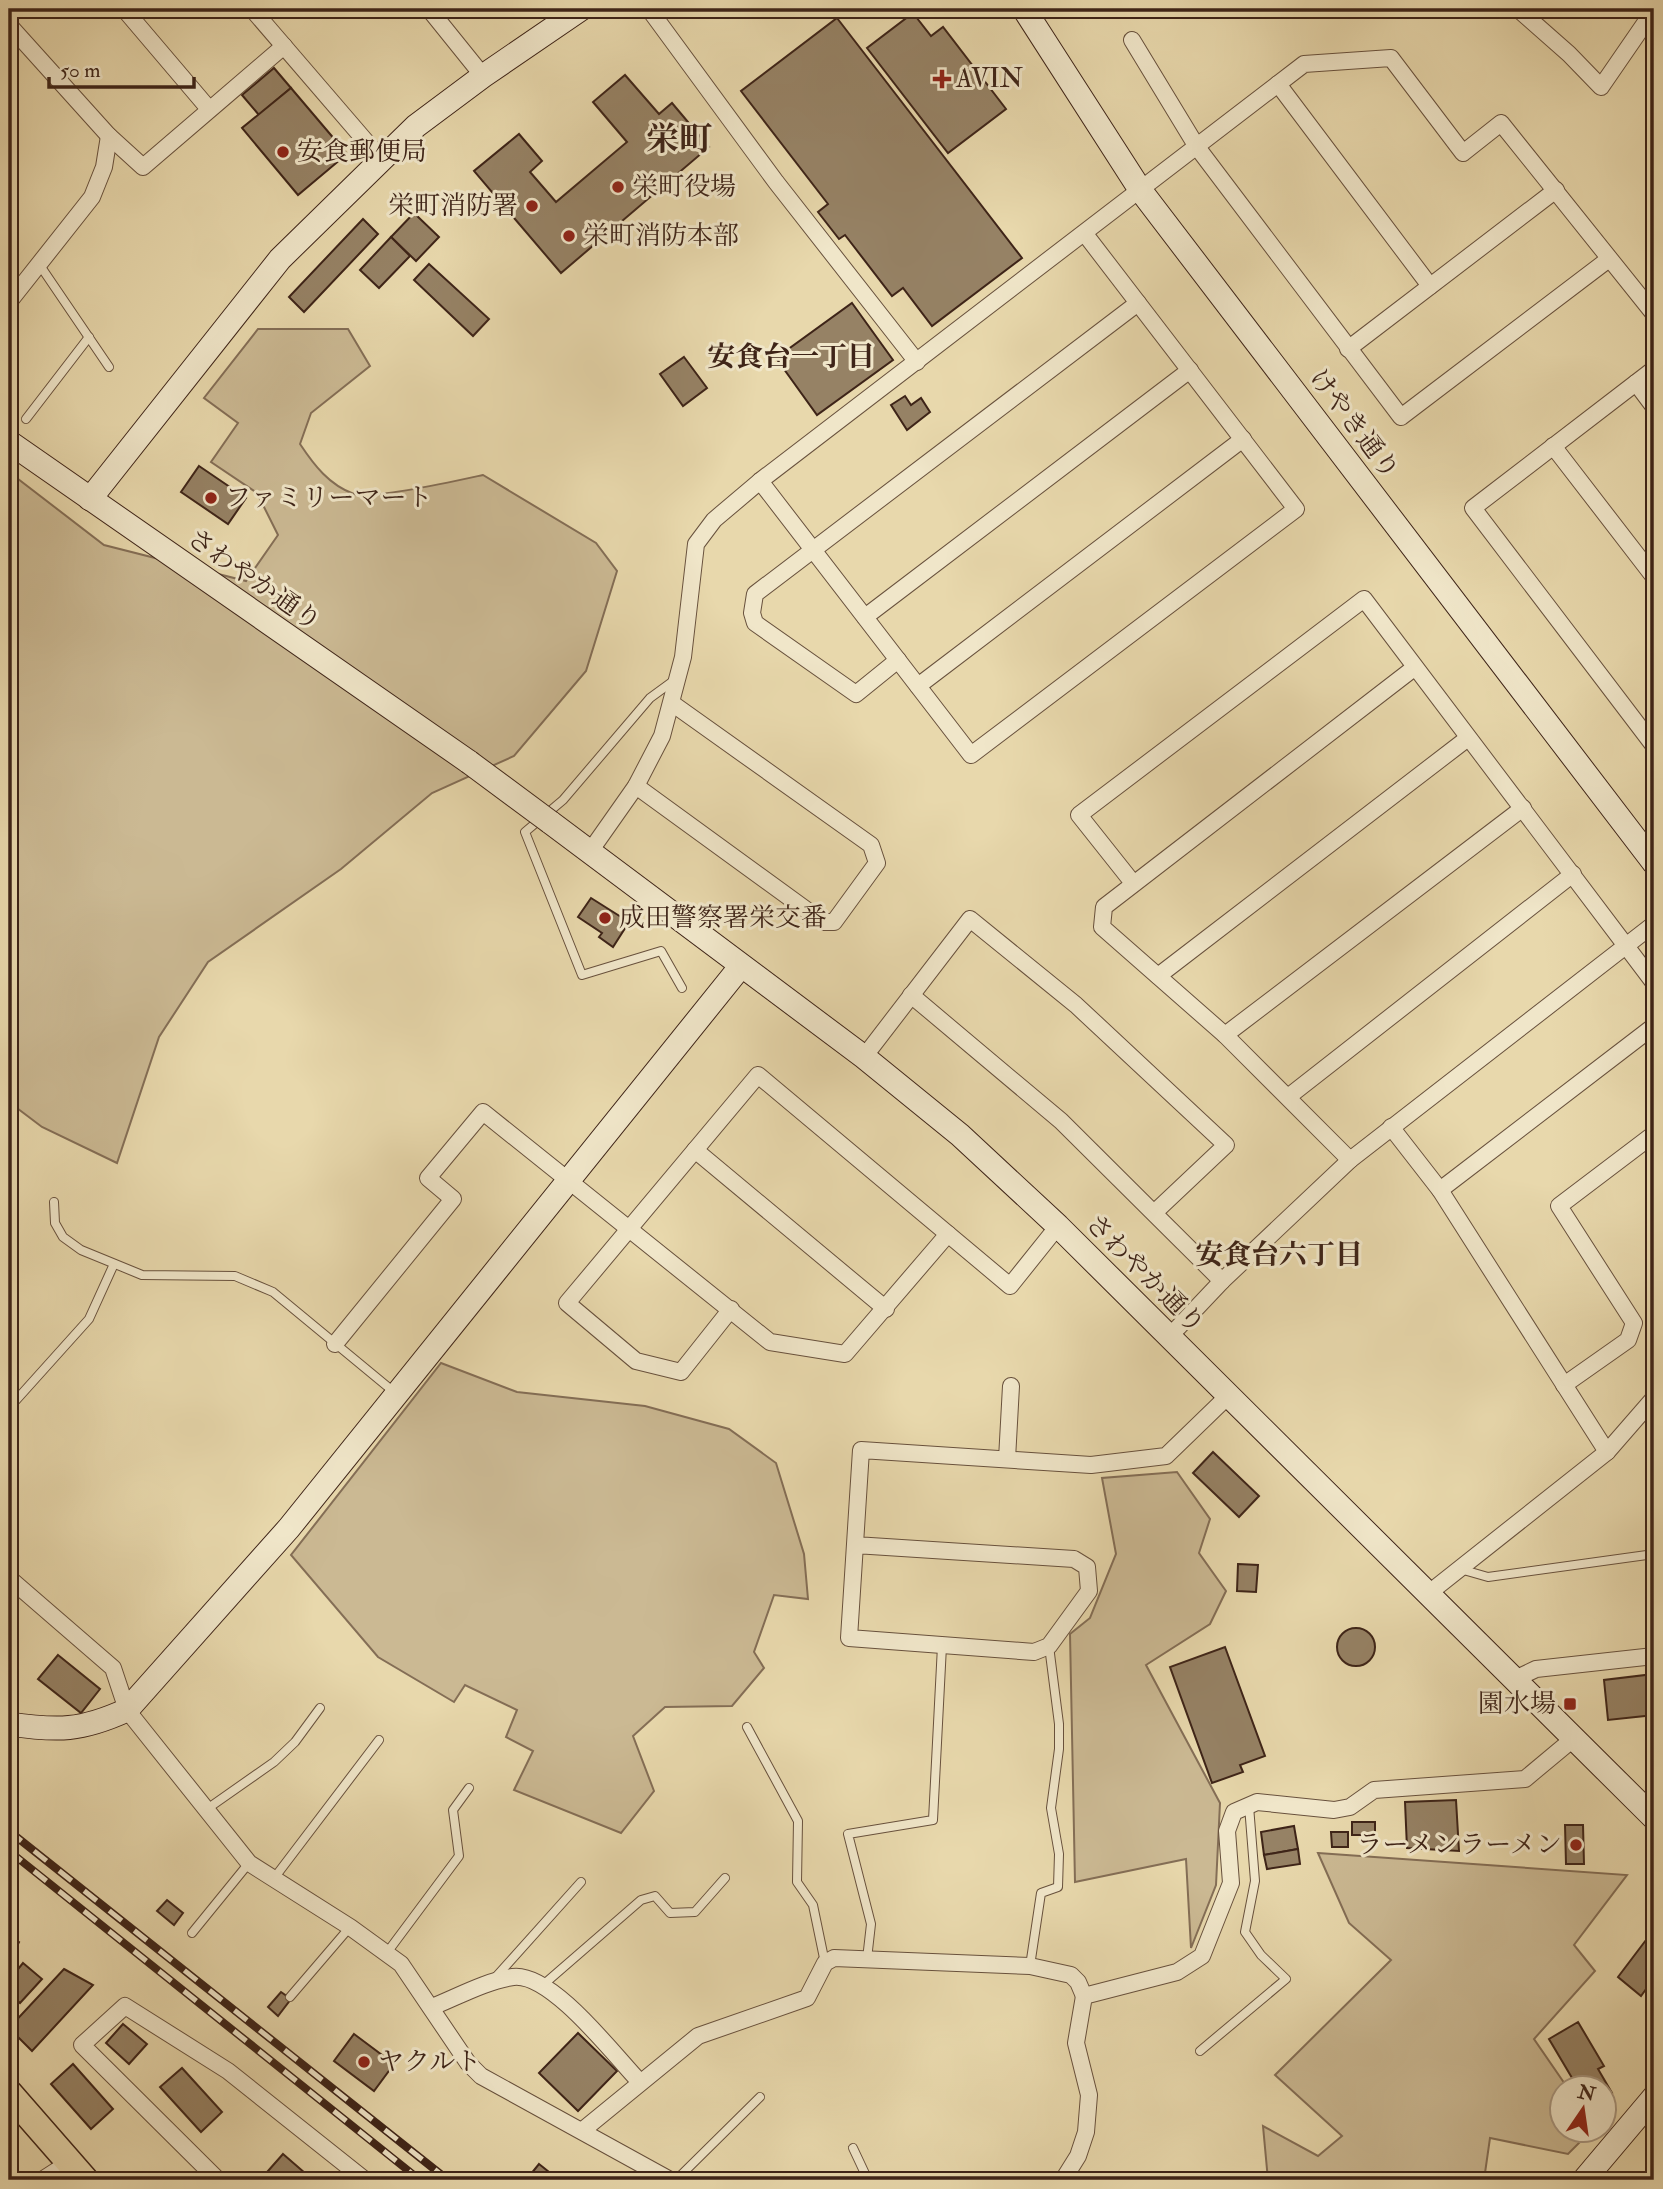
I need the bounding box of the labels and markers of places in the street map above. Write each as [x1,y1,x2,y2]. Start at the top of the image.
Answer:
place label: AVIN [955,63,1024,95]
marker: AVIN [934,71,950,87]
place label: 安食郵便局 [297,136,427,168]
marker: 安食郵便局 [275,144,291,160]
place label: 栄町役場 [632,171,736,203]
marker: 栄町役場 [610,179,626,195]
place label: 栄町消防署 [388,190,518,222]
marker: 栄町消防署 [524,198,540,214]
place label: 栄町消防本部 [583,220,739,252]
marker: 栄町消防本部 [561,228,577,244]
place label: ファミリーマート [225,482,432,514]
marker: ファミリーマート [203,490,219,506]
place label: 成田警察署栄交番 [619,902,827,934]
marker: 成田警察署栄交番 [597,910,613,926]
place label: 園水場 [1478,1688,1556,1720]
marker: 園水場 [1562,1696,1578,1712]
place label: ラーメンラーメン [1357,1829,1562,1861]
marker: ラーメンラーメン [1568,1837,1584,1853]
place label: ヤクルト [378,2046,481,2078]
marker: ヤクルト [356,2054,372,2070]

